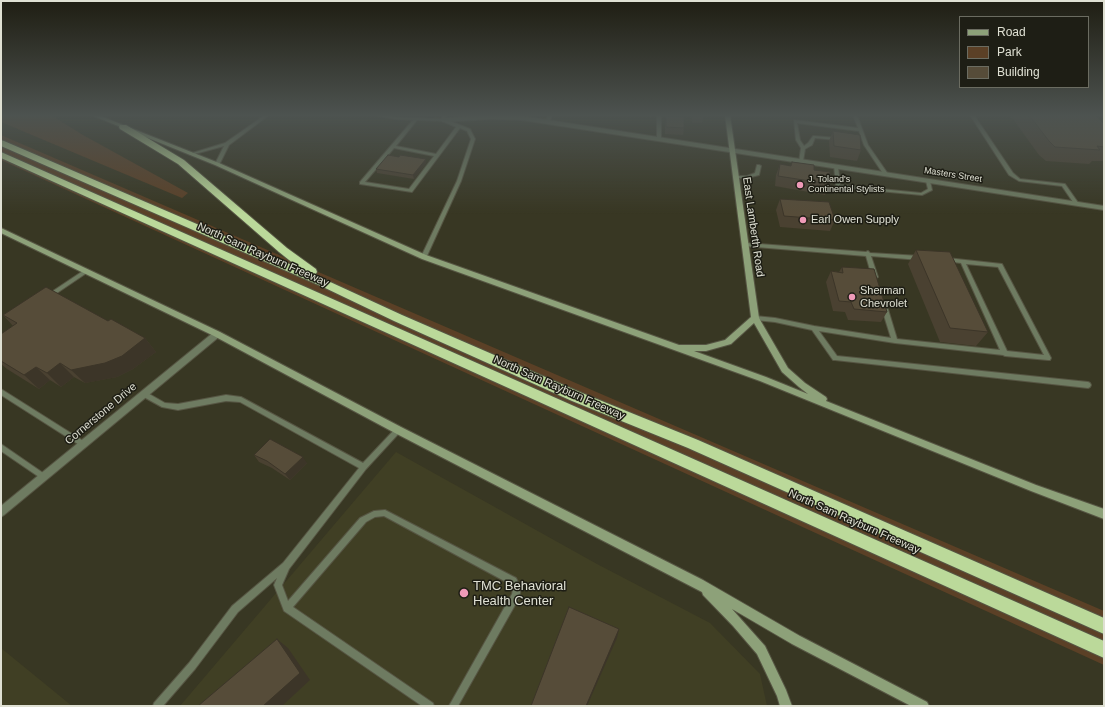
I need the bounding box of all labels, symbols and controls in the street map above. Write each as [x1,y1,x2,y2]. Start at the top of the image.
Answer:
legend [959,16,1089,88]
text: Road [997,25,1026,39]
text: Park [997,45,1022,59]
text: Building [997,65,1040,79]
street label: Masters Street [923,165,983,185]
place label: J. Toland's Continental Stylists [808,175,885,196]
street label: East Lamberth Road [739,176,767,278]
marker: J. Toland's Continental Stylists [795,180,805,190]
place label: Earl Owen Supply [811,213,899,227]
marker: Earl Owen Supply [798,215,808,225]
street label: North Sam Rayburn Freeway [195,220,331,290]
place label: Sherman Chevrolet [860,284,907,310]
marker: Sherman Chevrolet [847,292,857,302]
street label: North Sam Rayburn Freeway [491,353,627,423]
street label: Cornerstone Drive [63,380,139,448]
street label: North Sam Rayburn Freeway [786,487,922,557]
place label: TMC Behavioral Health Center [473,578,566,609]
marker: TMC Behavioral Health Center [458,587,470,599]

